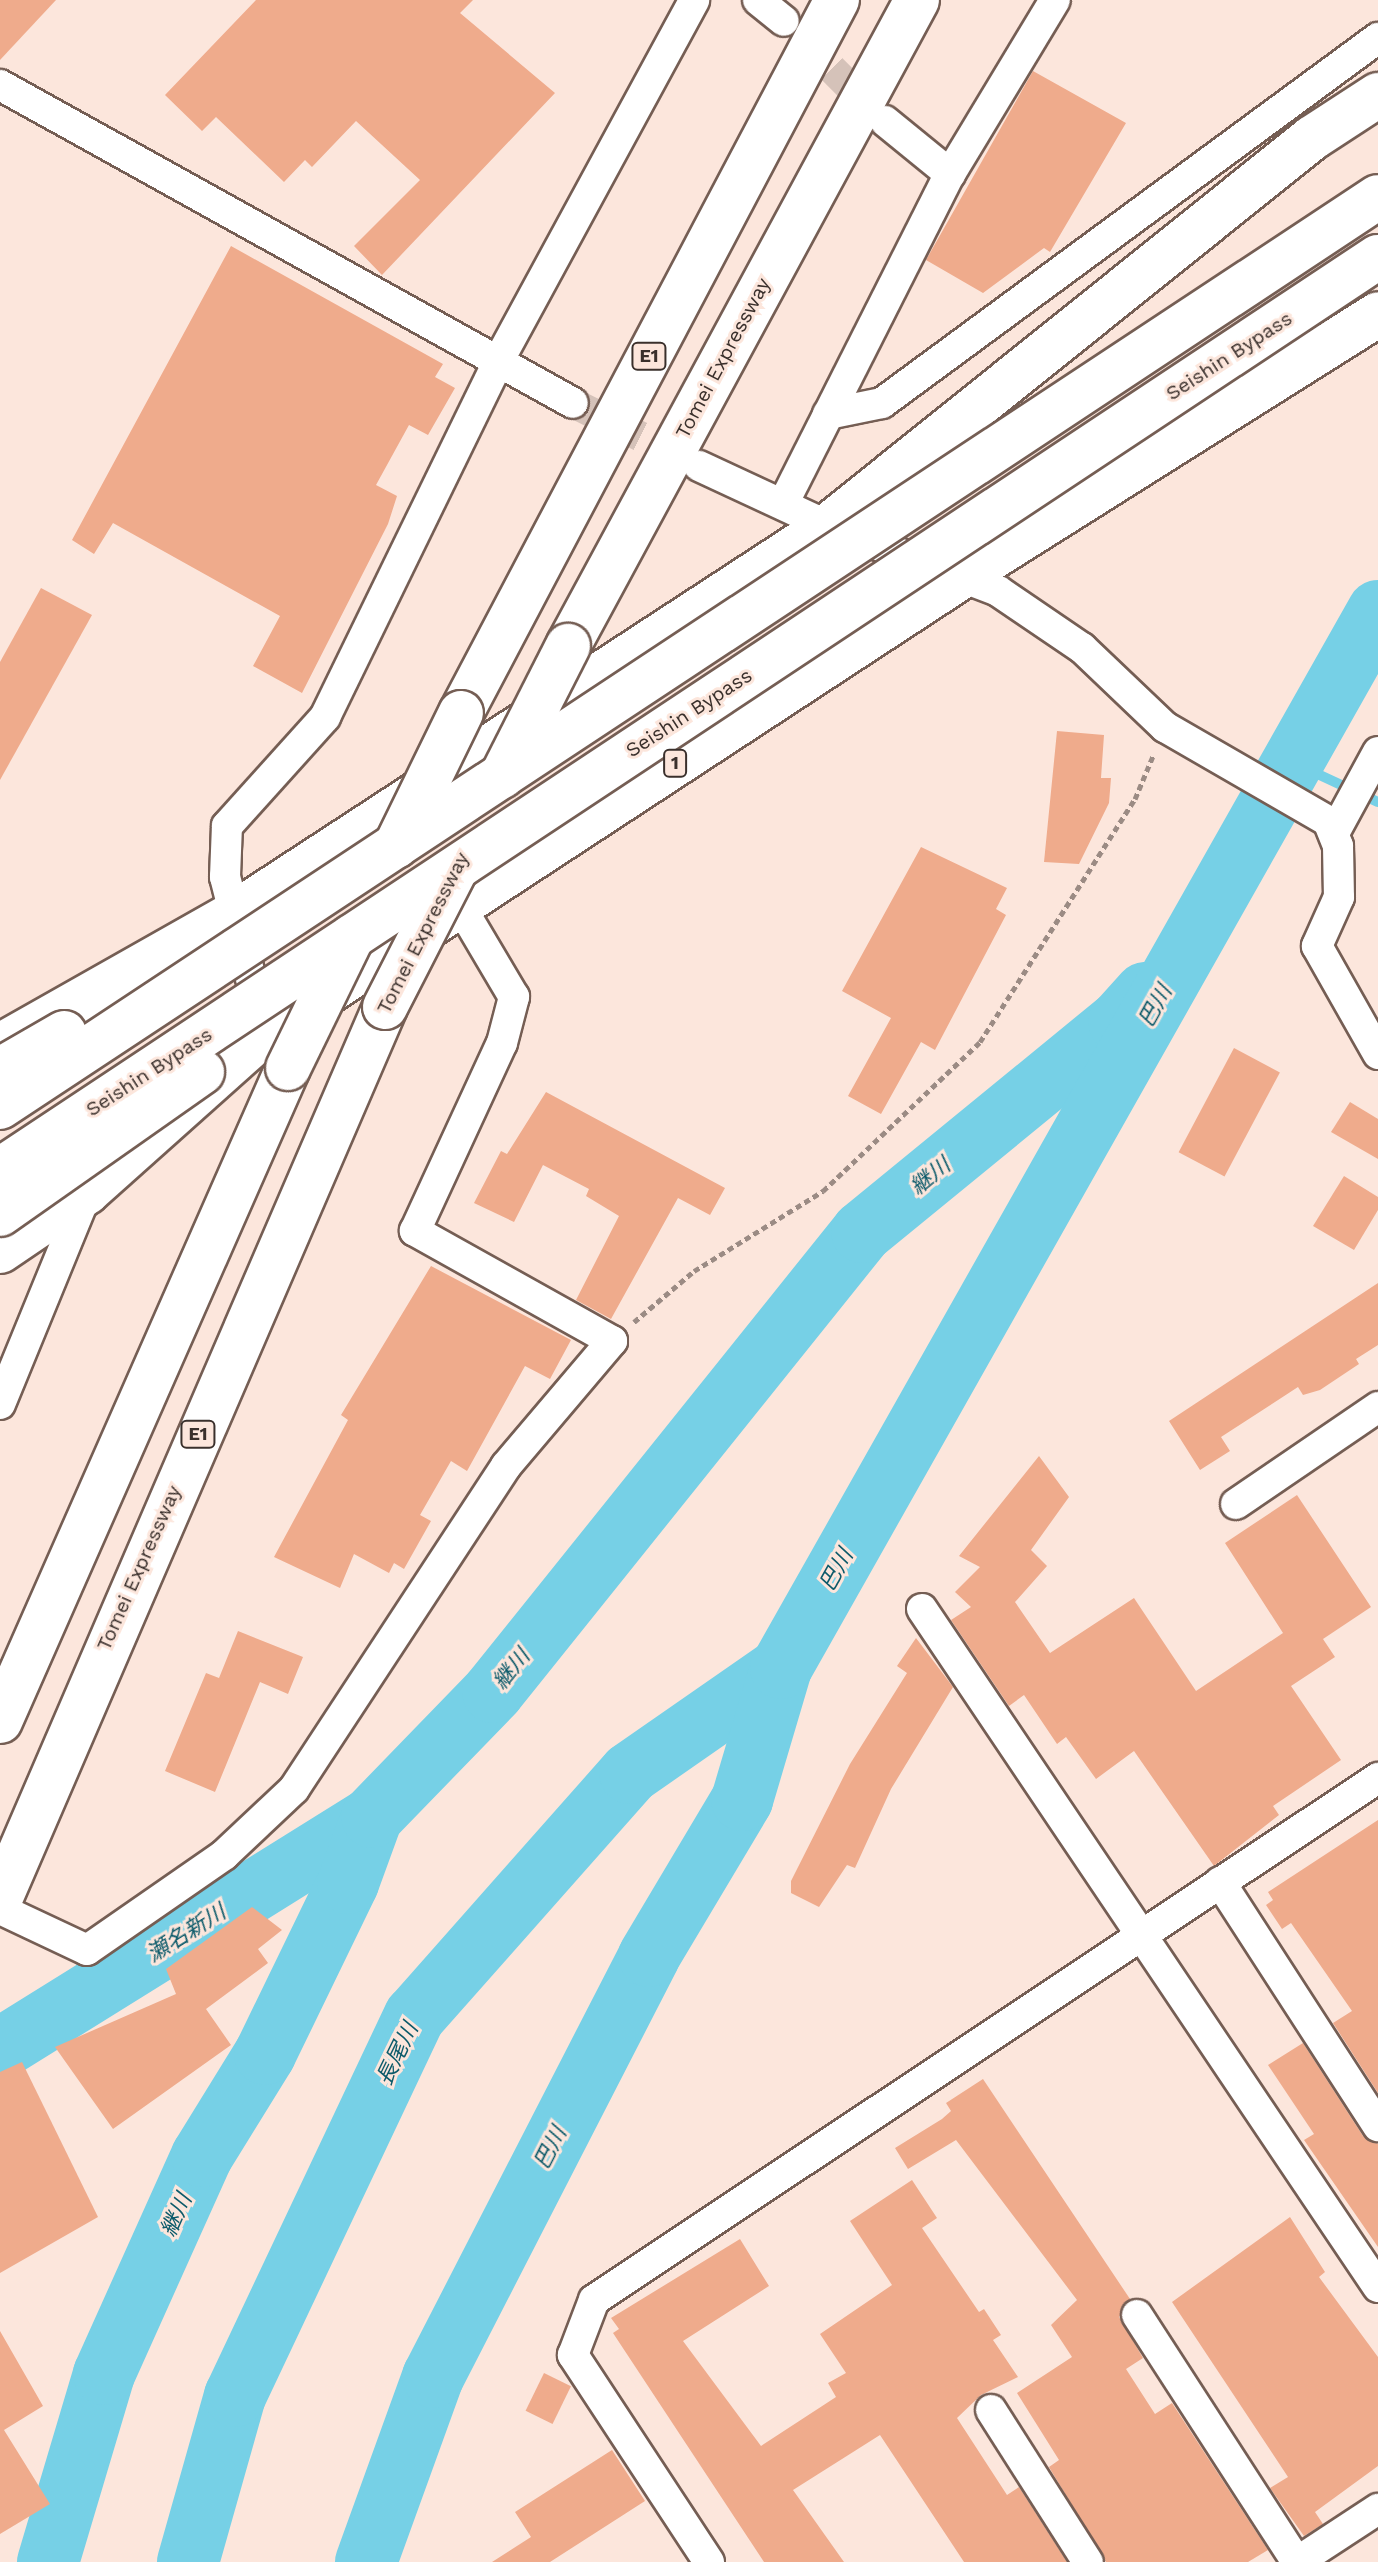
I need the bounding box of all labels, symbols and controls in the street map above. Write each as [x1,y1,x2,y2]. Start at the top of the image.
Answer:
street label: Tomei Expressway [671,274,775,442]
street label: Seishin Bypass [1161,306,1297,406]
road number: E1 [631,342,667,370]
street label: Seishin Bypass [621,663,757,763]
road number: 1 [663,749,687,777]
street label: Tomei Expressway [372,848,474,1018]
water label: 巴川 [1133,980,1177,1032]
street label: Seishin Bypass [81,1022,217,1122]
water label: 継川 [905,1152,955,1200]
road number: E1 [180,1420,216,1448]
street label: Tomei Expressway [92,1482,186,1654]
water label: 巴川 [814,1544,858,1596]
water label: 継川 [487,1644,535,1694]
water label: 瀬名新川 [142,1898,230,1968]
water label: 長尾川 [371,2019,423,2089]
water label: 巴川 [528,2122,572,2174]
water label: 継川 [155,2190,197,2240]

